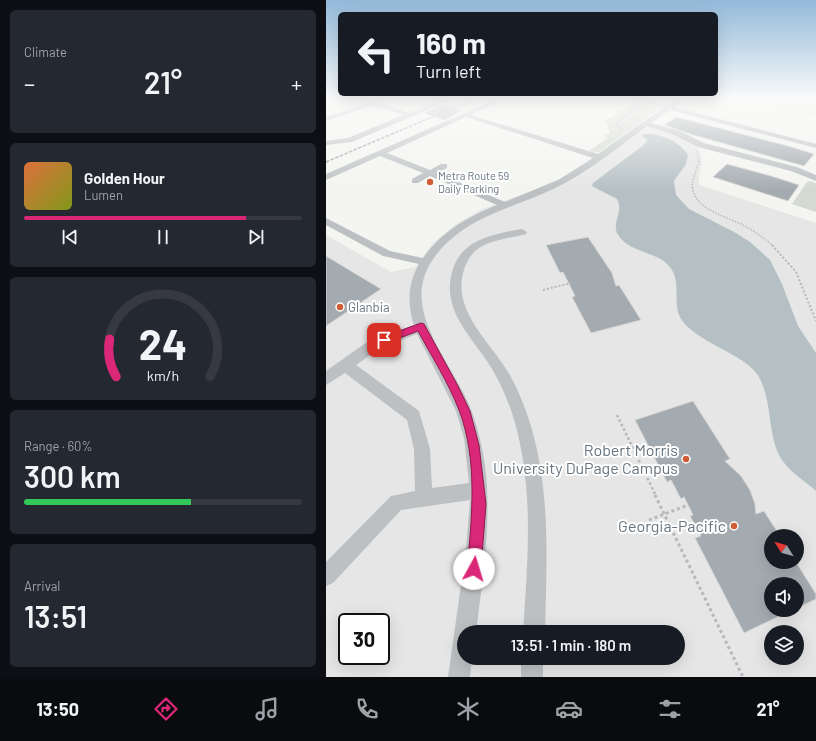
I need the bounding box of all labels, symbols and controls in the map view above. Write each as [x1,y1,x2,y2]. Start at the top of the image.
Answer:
text: 160 m [416,26,486,60]
icon: left [350,28,402,80]
text: Climate [24,44,67,60]
text: Turn left [416,60,482,82]
text: 21° [144,64,182,100]
text: − [24,70,35,96]
text: + [291,70,302,96]
text: Golden Hour [84,169,165,187]
place label: Metra Route 59 Daily Parking [438,169,510,195]
marker: Metra Route 59 Daily Parking [425,177,435,187]
text: Lumen [84,187,123,203]
icon: previous [59,226,81,248]
icon: pause [152,226,174,248]
icon: next [245,226,267,248]
place label: Glanbia [348,299,390,315]
marker: Glanbia [335,302,345,312]
text: 24 [139,317,187,367]
pin [367,323,401,357]
icon: arrive [373,329,395,351]
text: km/h [147,366,179,383]
text: Range · 60% [24,438,92,454]
place label: Robert Morris University DuPage Campus [493,440,678,477]
marker: Robert Morris University DuPage Campus [681,454,691,464]
text: 300 km [24,458,121,494]
place label: Georgia-Pacific [618,516,726,535]
marker: Georgia-Pacific [729,521,739,531]
north arrow [764,529,804,569]
map controls [764,529,804,665]
position arrow [453,548,495,590]
button: sound [764,577,804,617]
text: Arrival [24,578,60,594]
text: 13:51 [24,598,87,634]
speed limit sign: 30 [338,613,390,665]
button: layers [764,625,804,665]
text: 13:51 · 1 min · 180 m [511,636,631,654]
icon: directions [152,695,180,723]
icon: music [253,695,281,723]
icon: phone [353,695,381,723]
icon: climate [454,695,482,723]
icon: car [555,695,583,723]
icon: filters [656,695,684,723]
text: 13:50 [36,698,79,720]
text: 21° [756,698,780,720]

